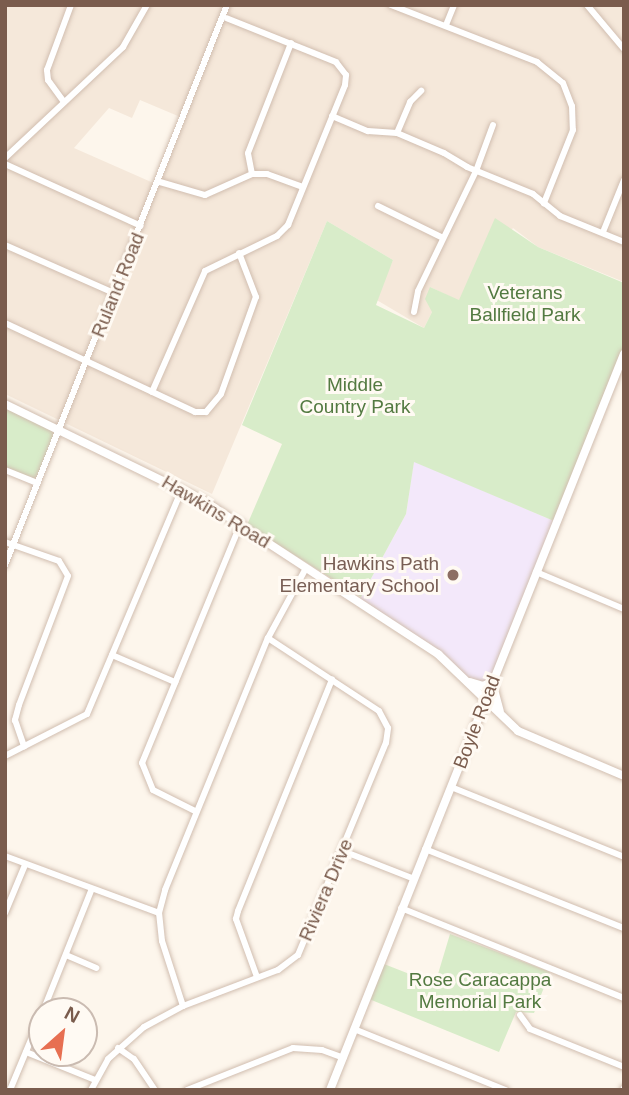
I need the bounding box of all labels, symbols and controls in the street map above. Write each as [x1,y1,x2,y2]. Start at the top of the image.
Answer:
street label: Ruland Road [87,229,149,341]
park label: Veterans Ballfield Park [470,282,580,326]
park label: Middle Country Park [300,374,410,418]
street label: Hawkins Road [158,471,274,553]
place label: Hawkins Path Elementary School [280,553,439,597]
marker: Hawkins Path Elementary School [445,567,461,583]
street label: Boyle Road [449,672,505,772]
street label: Riviera Drive [294,835,358,945]
park label: Rose Caracappa Memorial Park [409,969,551,1013]
north arrow [28,997,98,1067]
text: N [61,1002,83,1027]

